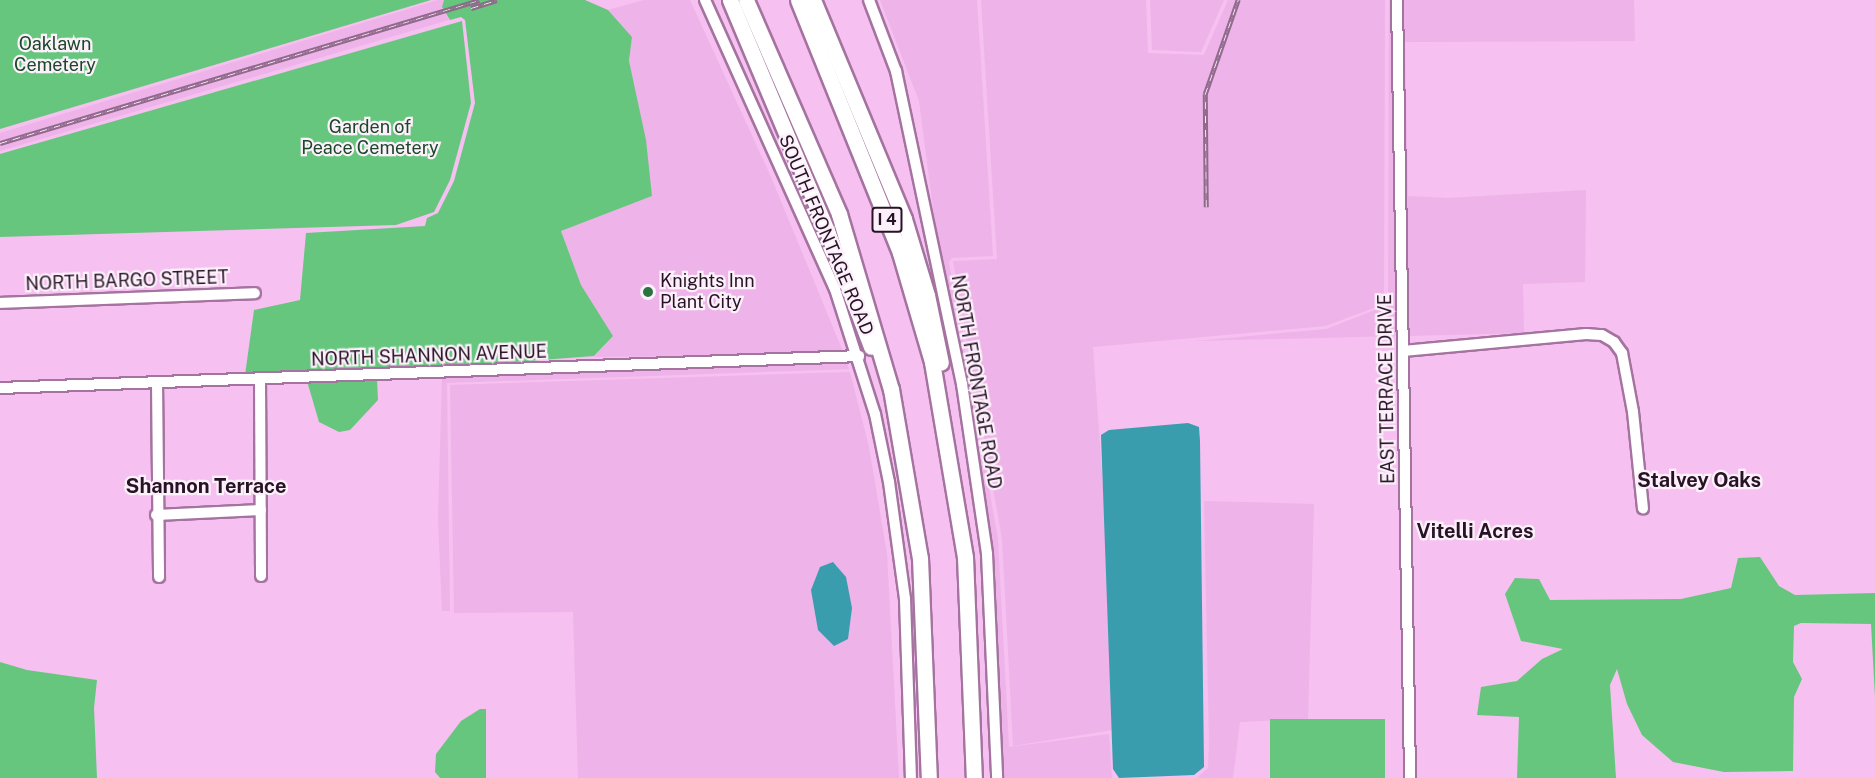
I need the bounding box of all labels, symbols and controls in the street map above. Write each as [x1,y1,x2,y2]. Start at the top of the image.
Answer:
park label: Oaklawn Cemetery [14,34,96,76]
park label: Garden of Peace Cemetery [301,117,439,160]
street label: SOUTH FRONTAGE ROAD [774,132,878,338]
road number: I 4 [870,207,904,233]
street label: NORTH BARGO STREET [25,267,229,295]
place label: Knights Inn Plant City [660,271,755,314]
street label: NORTH FRONTAGE ROAD [947,273,1005,491]
marker: Knights Inn Plant City [641,285,655,299]
street label: EAST TERRACE DRIVE [1375,294,1399,484]
street label: NORTH SHANNON AVENUE [311,341,547,371]
district label: Stalvey Oaks [1637,468,1761,492]
district label: Shannon Terrace [126,474,286,498]
district label: Vitelli Acres [1417,519,1533,543]

